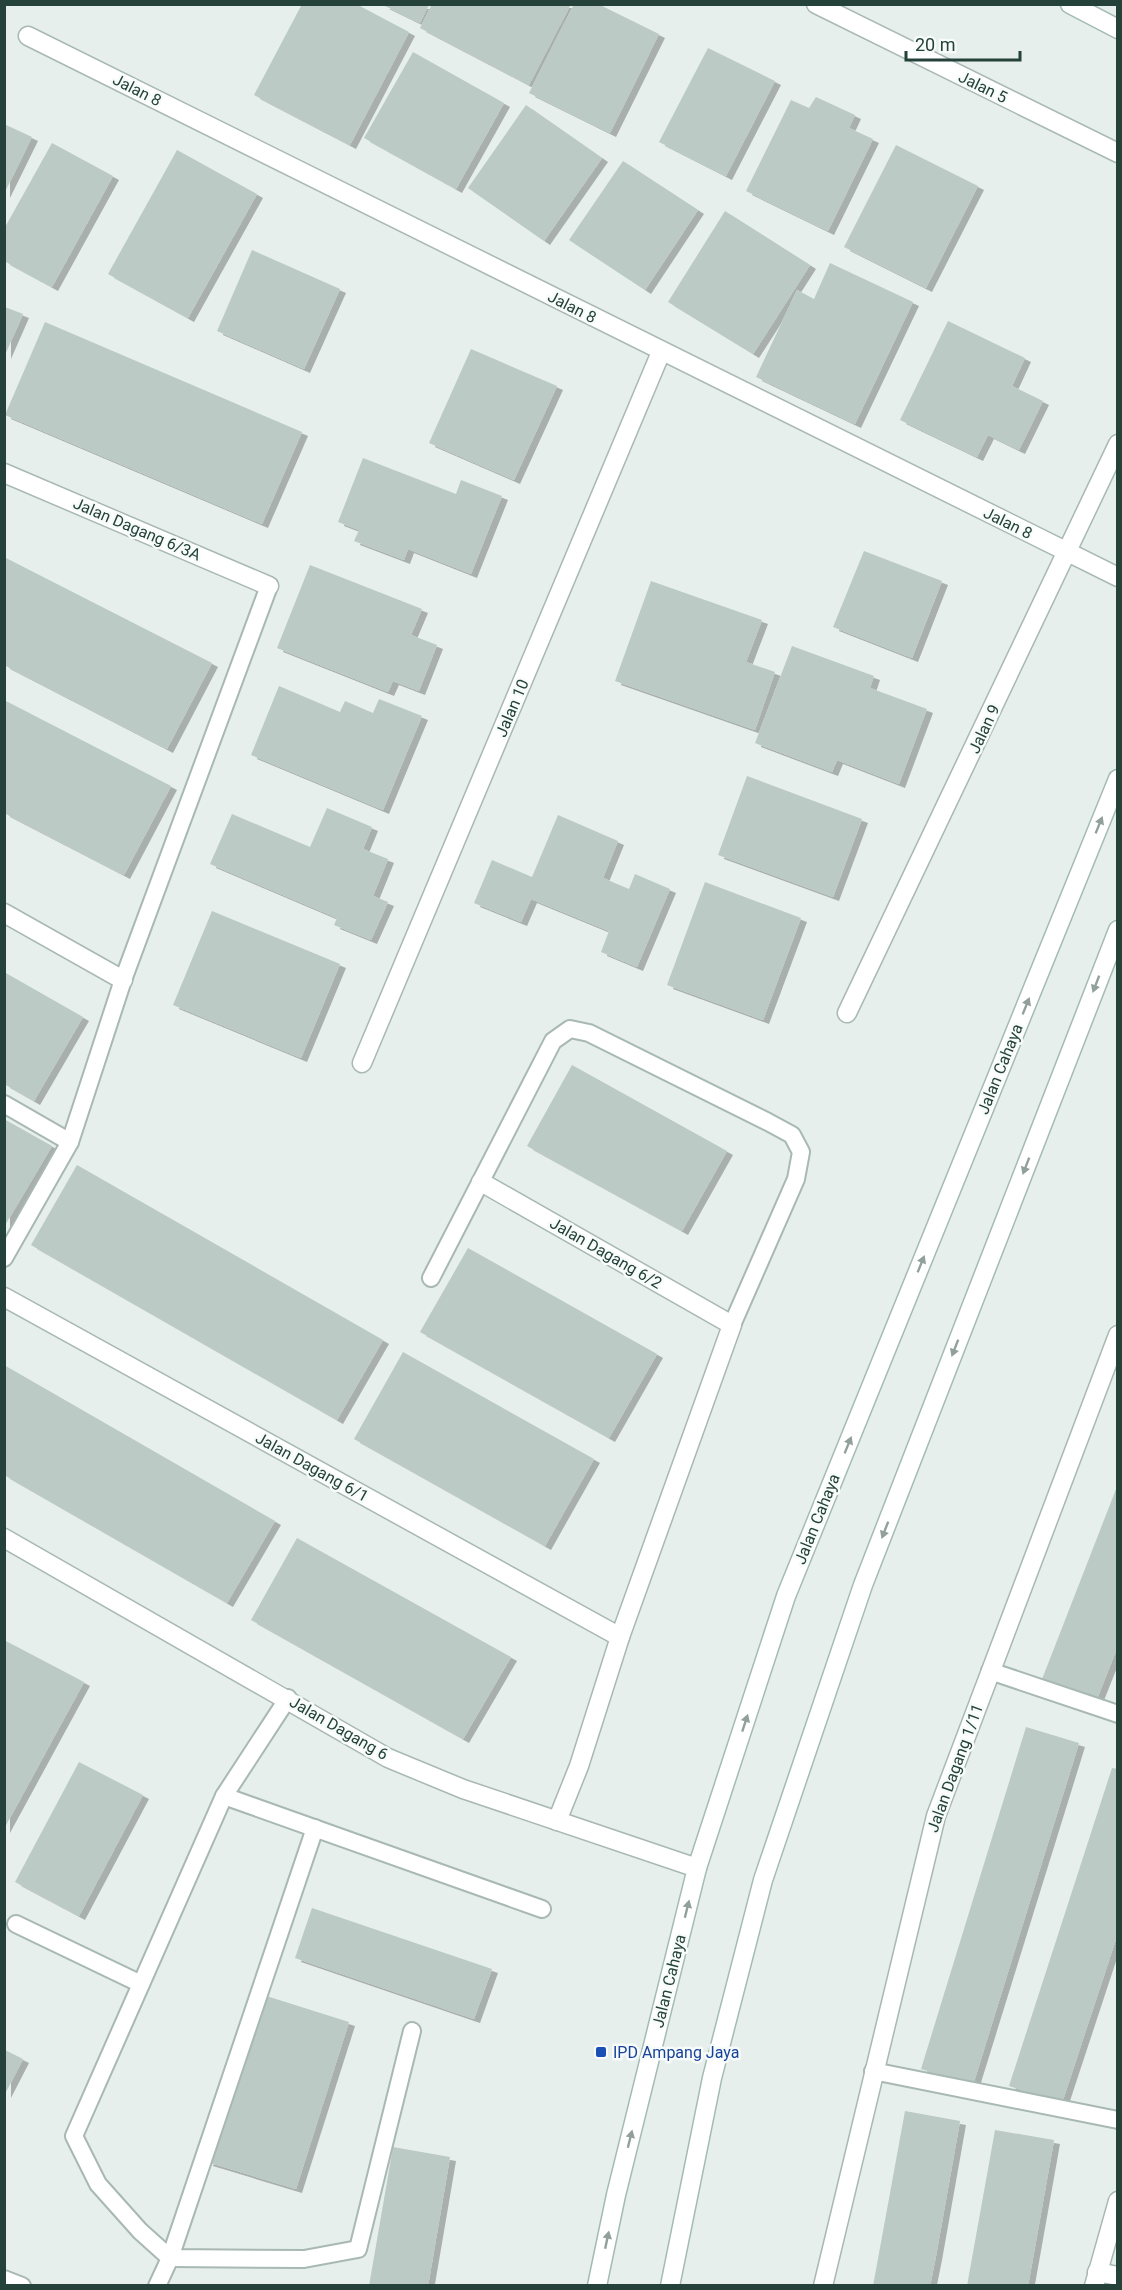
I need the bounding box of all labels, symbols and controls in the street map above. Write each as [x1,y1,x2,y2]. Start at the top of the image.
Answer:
scale bar [906,24,1020,62]
text: 20 m [915,34,955,55]
street label: Jalan 5 [956,67,1011,107]
street label: Jalan 8 [110,70,164,110]
street label: Jalan 8 [545,287,599,327]
street label: Jalan Dagang 6/3A [70,494,204,565]
street label: Jalan 8 [981,503,1036,543]
street label: Jalan 10 [491,676,533,740]
street label: Jalan 9 [964,701,1004,757]
one-way arrow [1095,816,1104,834]
one-way arrow [1091,975,1101,993]
one-way arrow [1021,996,1031,1014]
street label: Jalan Cahaya [973,1021,1027,1117]
one-way arrow [1021,1157,1030,1175]
street label: Jalan Dagang 6/2 [547,1213,665,1293]
one-way arrow [917,1255,926,1273]
one-way arrow [950,1339,959,1357]
street label: Jalan Dagang 6/1 [252,1428,372,1506]
one-way arrow [843,1436,853,1454]
street label: Jalan Cahaya [790,1471,844,1567]
one-way arrow [879,1521,889,1539]
street label: Jalan Dagang 6 [286,1692,392,1764]
street label: Jalan Dagang 1/11 [923,1701,987,1835]
one-way arrow [740,1713,750,1731]
one-way arrow [682,1899,692,1918]
street label: Jalan Cahaya [648,1932,690,2030]
place label: IPD Ampang Jaya [613,2043,739,2062]
marker: IPD Ampang Jaya [594,2045,608,2059]
one-way arrow [625,2130,635,2148]
one-way arrow [603,2231,612,2250]

